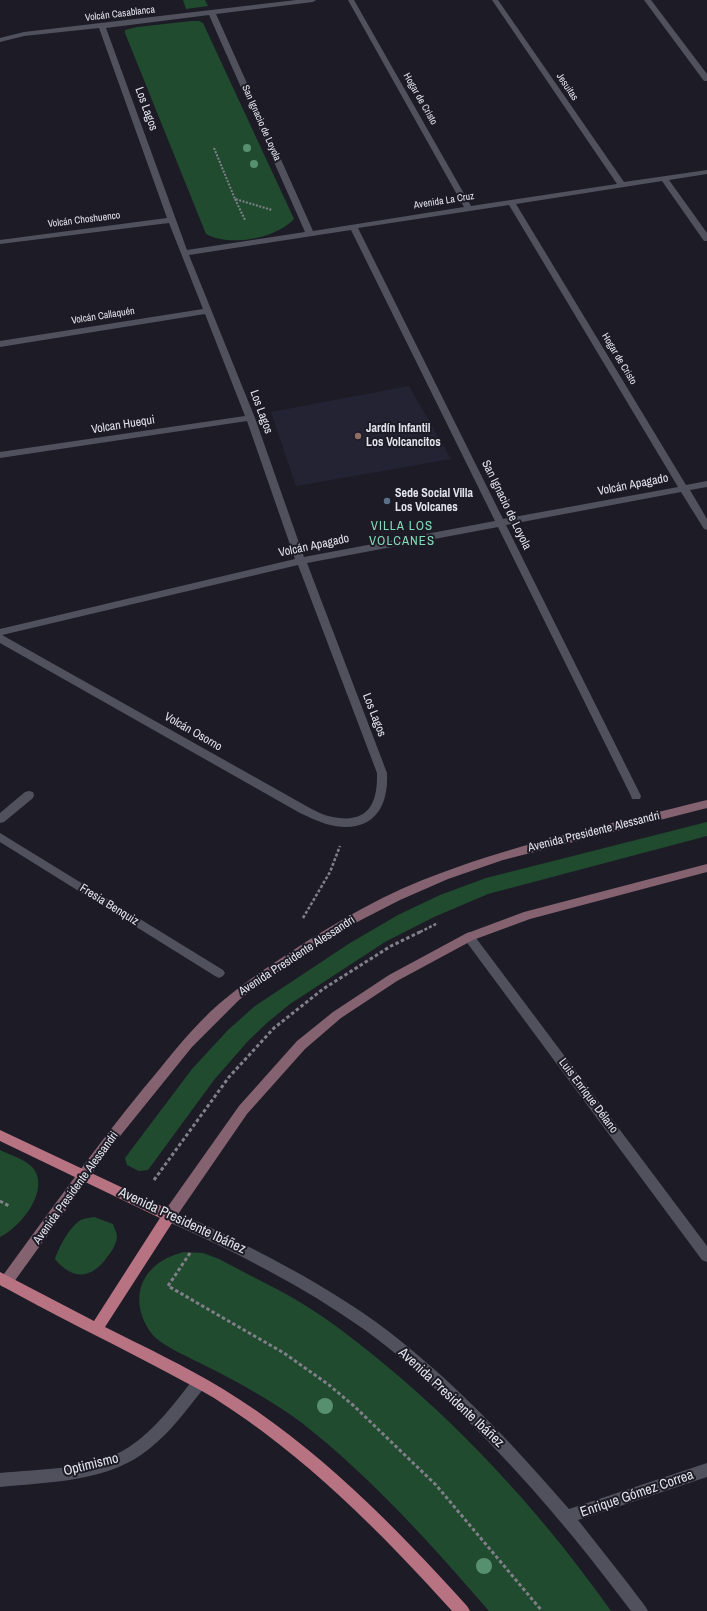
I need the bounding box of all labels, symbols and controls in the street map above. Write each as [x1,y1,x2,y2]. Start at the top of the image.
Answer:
street label: Volcán Casablanca [84,4,156,24]
street label: Hogar de Cristo [400,71,440,127]
street label: Jesuitas [553,71,581,103]
street label: San Ignacio de Loyola [239,83,283,163]
street label: Los Lagos [131,85,161,133]
street label: Avenida La Cruz [413,190,475,212]
street label: Volcán Choshuenco [47,210,121,230]
street label: Volcán Callaquén [71,305,135,327]
street label: Hogar de Cristo [599,331,639,387]
street label: Los Lagos [246,388,276,436]
street label: Volcan Huequi [90,413,156,437]
place label: Jardín Infantil Los Volcancitos [366,422,441,450]
marker: Jardín Infantil Los Volcancitos [353,431,363,441]
street label: San Ignacio de Loyola [478,458,534,552]
street label: Volcán Apagado [596,471,670,499]
place label: Sede Social Villa Los Volcanes [395,487,473,515]
marker: Sede Social Villa Los Volcanes [382,496,392,506]
district label: VILLA LOS VOLCANES [369,519,435,550]
street label: Volcán Apagado [277,532,351,560]
street label: Los Lagos [359,691,389,739]
street label: Volcán Osorno [161,710,225,754]
street label: Avenida Presidente Alessandri [527,809,661,855]
street label: Fresia Benquiz [77,881,141,929]
street label: Avenida Presidente Alessandri [236,913,358,999]
street label: Luis Enrique Délano [555,1056,621,1136]
street label: Avenida Presidente Alessandri [30,1129,122,1247]
street label: Avenida Presidente Ibáñez [116,1184,248,1258]
street label: Avenida Presidente Ibáñez [395,1345,507,1451]
street label: Optimismo [62,1450,120,1480]
street label: Enrique Gómez Correa [578,1467,696,1521]

